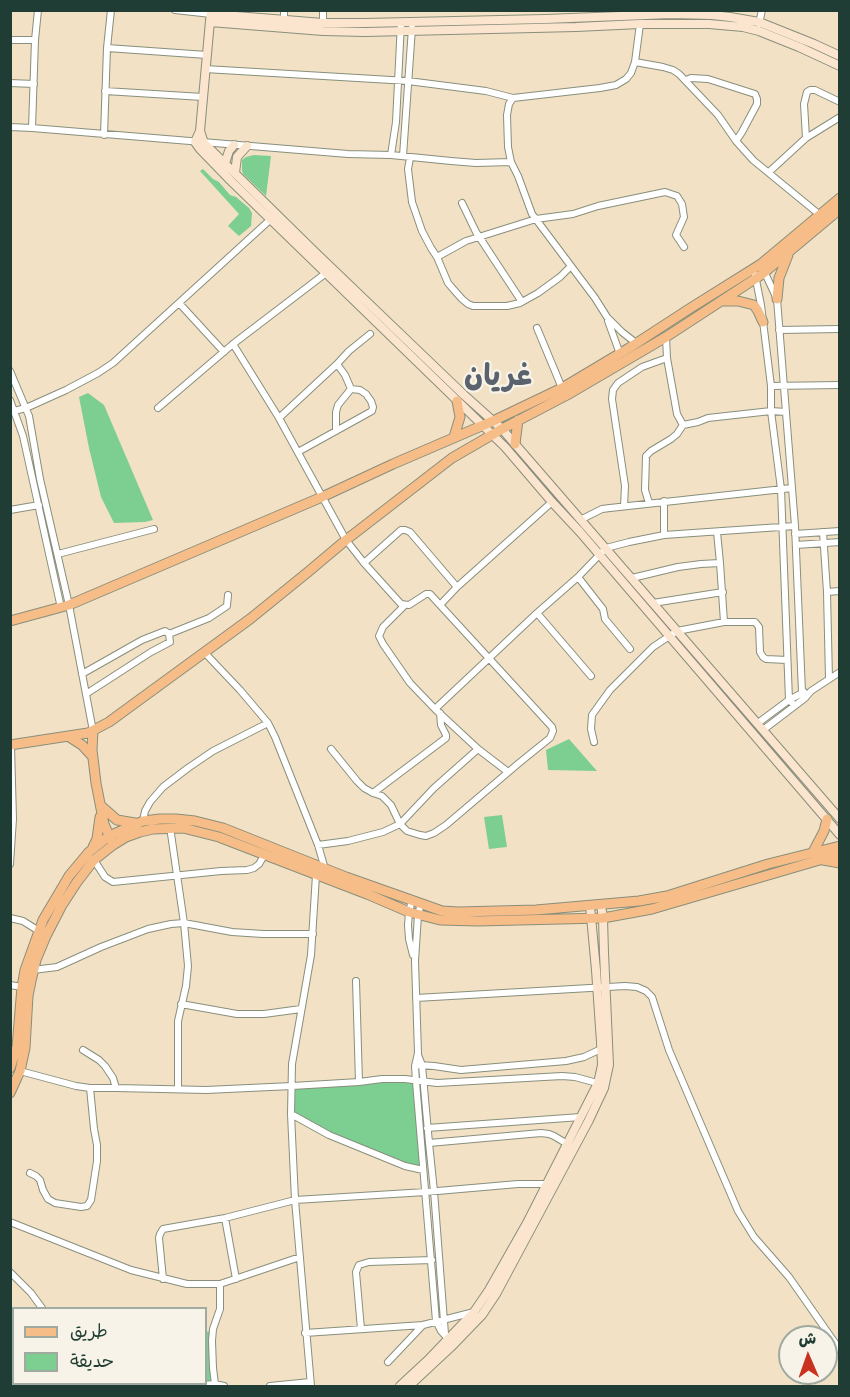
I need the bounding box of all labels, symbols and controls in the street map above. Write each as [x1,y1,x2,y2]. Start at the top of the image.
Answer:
district label: غريان [464,361,532,397]
legend [12,1307,207,1385]
text: طريق [70,1319,108,1344]
north arrow [778,1325,838,1385]
text: ش [798,1328,817,1350]
text: حديقة [70,1349,114,1374]

